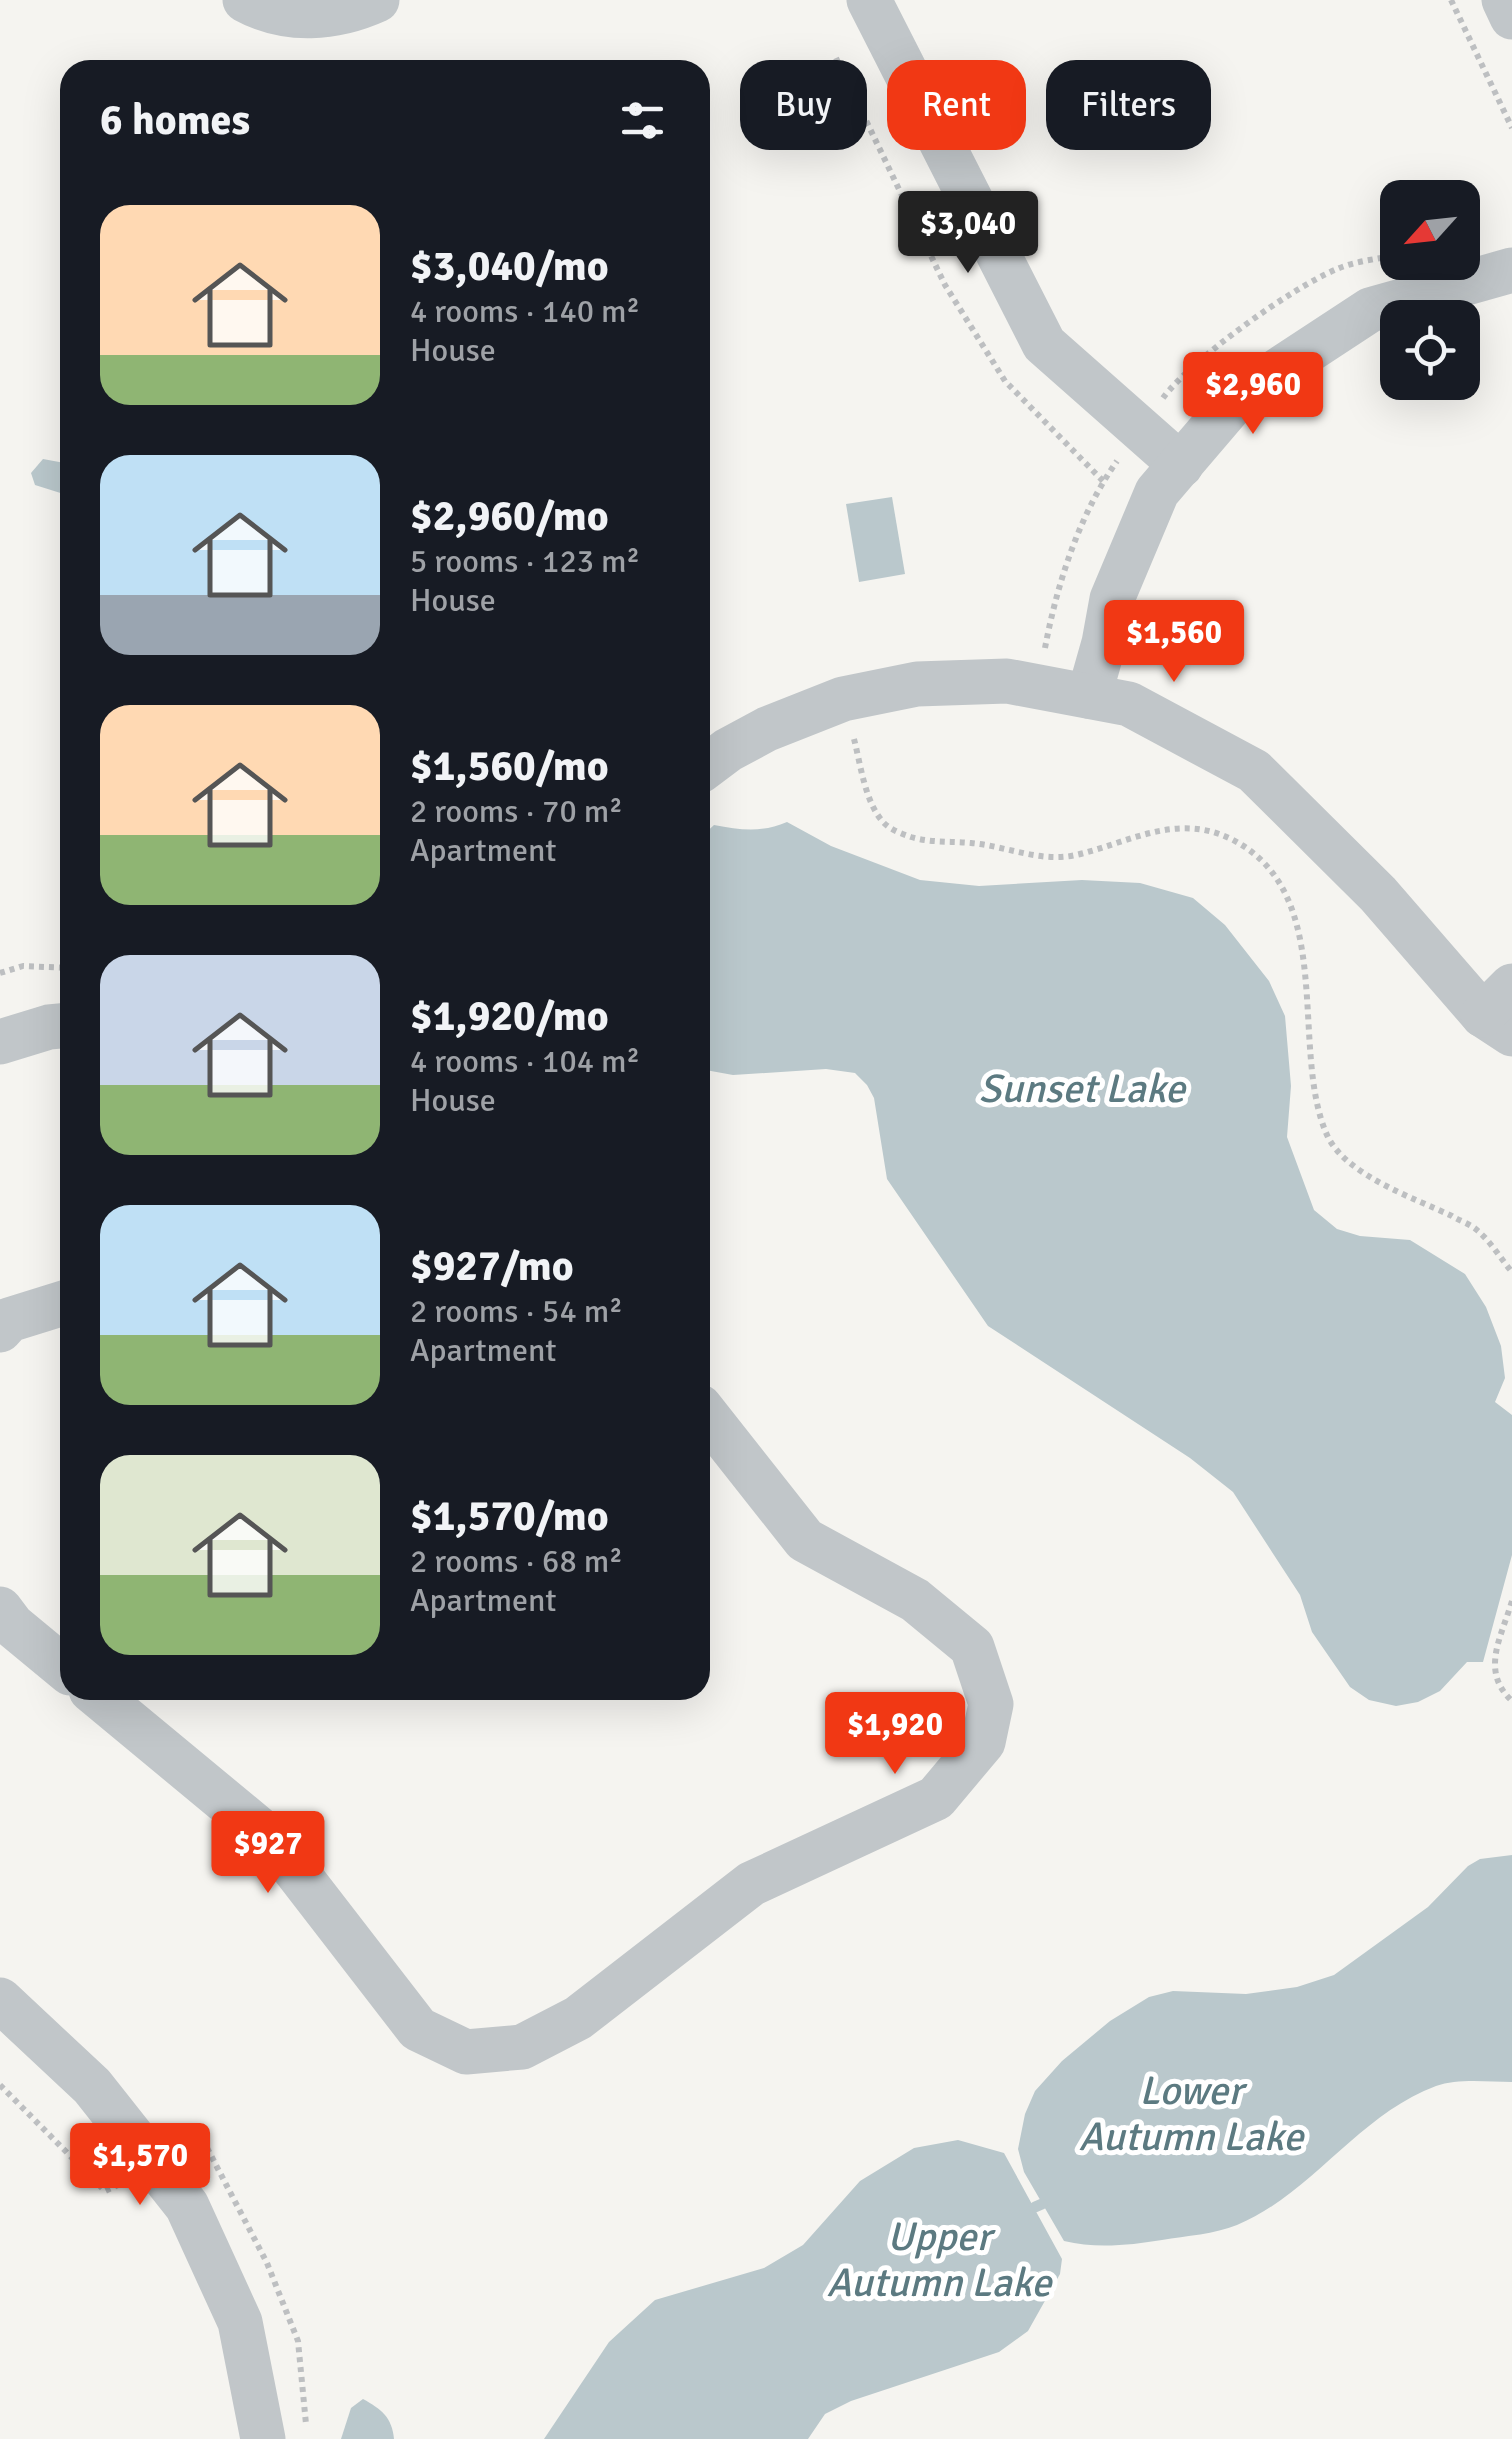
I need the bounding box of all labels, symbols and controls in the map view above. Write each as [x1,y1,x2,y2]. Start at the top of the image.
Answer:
chip: Buy [740,60,867,150]
chip: Rent [887,60,1026,150]
chip: Filters [1046,60,1211,150]
icon: filters [615,93,670,148]
text: 6 homes [100,95,250,146]
north arrow [1380,180,1480,280]
map controls [1380,180,1480,400]
pin: $3,040 [887,191,1049,276]
text: $3,040 [920,204,1016,243]
text: $3,040/mo [410,241,609,292]
icon: home [180,245,300,365]
text: 4 rooms · 140 m² [410,292,640,331]
button: locate [1380,300,1480,400]
text: House [410,331,496,370]
pin: $2,960 [1172,352,1334,437]
text: $2,960 [1205,365,1301,404]
text: $2,960/mo [410,491,609,542]
icon: home [180,495,300,615]
text: 5 rooms · 123 m² [410,542,640,581]
text: House [410,581,496,620]
pin: $1,560 [1093,600,1255,685]
text: $1,560 [1126,613,1222,652]
text: $1,560/mo [410,741,609,792]
icon: home [180,745,300,865]
text: 2 rooms · 70 m² [410,792,623,831]
text: Apartment [410,831,557,870]
text: $1,920/mo [410,991,609,1042]
icon: home [180,995,300,1115]
text: 4 rooms · 104 m² [410,1042,640,1081]
water label: Sunset Lake [979,1064,1187,1114]
text: House [410,1081,496,1120]
text: $927/mo [410,1241,574,1292]
icon: home [180,1245,300,1365]
text: 2 rooms · 54 m² [410,1292,623,1331]
text: Apartment [410,1331,557,1370]
text: $1,570/mo [410,1491,609,1542]
icon: home [180,1495,300,1615]
text: 2 rooms · 68 m² [410,1542,623,1581]
text: Apartment [410,1581,557,1620]
pin: $1,920 [814,1692,976,1777]
text: $1,920 [847,1705,943,1744]
pin: $927 [209,1811,327,1896]
text: $927 [233,1824,303,1863]
water label: Lower Autumn Lake [1079,2066,1305,2162]
pin: $1,570 [59,2123,221,2208]
text: $1,570 [92,2136,188,2175]
water label: Upper Autumn Lake [827,2212,1053,2308]

